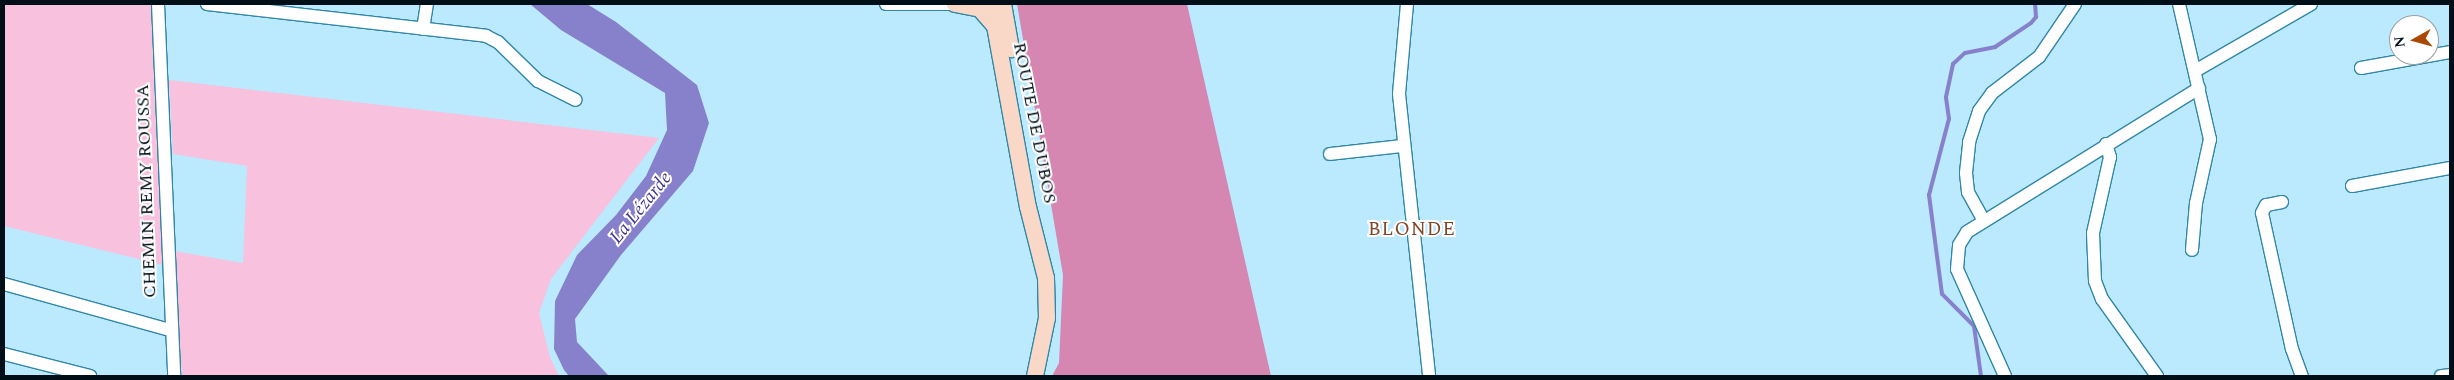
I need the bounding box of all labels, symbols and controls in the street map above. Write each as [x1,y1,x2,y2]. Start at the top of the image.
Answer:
north arrow [2389,15,2439,65]
text: N [2388,35,2411,49]
street label: ROUTE DE DUBOS [1008,41,1060,205]
street label: CHEMIN REMY ROUSSA [132,84,162,298]
water label: La Lézarde [605,167,677,249]
district label: BLONDE [1367,219,1457,241]

